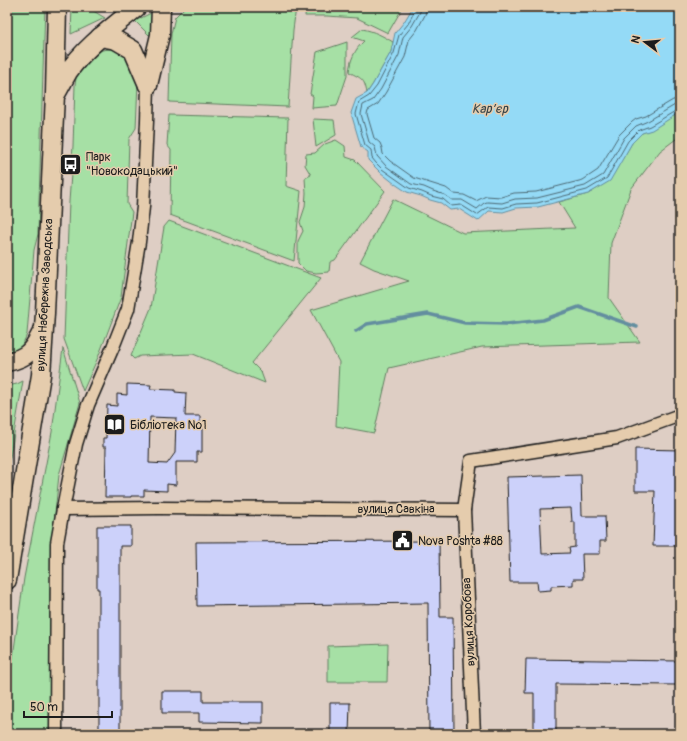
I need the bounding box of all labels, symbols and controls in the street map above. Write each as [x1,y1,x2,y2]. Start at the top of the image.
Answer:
north arrow [625,22,665,62]
text: N [629,33,643,45]
water label: Кар’єр [472,101,509,117]
place label: Парк "Новокодацький" [86,150,178,179]
bus stop icon: Парк "Новокодацький" [57,151,83,177]
street label: вулиця Набережна Заводська [34,218,57,372]
library icon: Бібліотека №1 [101,412,127,438]
place label: Бібліотека №1 [130,418,207,433]
street label: вулиця Савкіна [357,502,435,517]
public building icon: Nova Poshta #88 [390,528,416,554]
place label: Nova Poshta #88 [418,534,503,549]
street label: вулиця Коробова [459,577,479,667]
scale bar [24,693,112,719]
text: 50 m [30,700,58,715]

